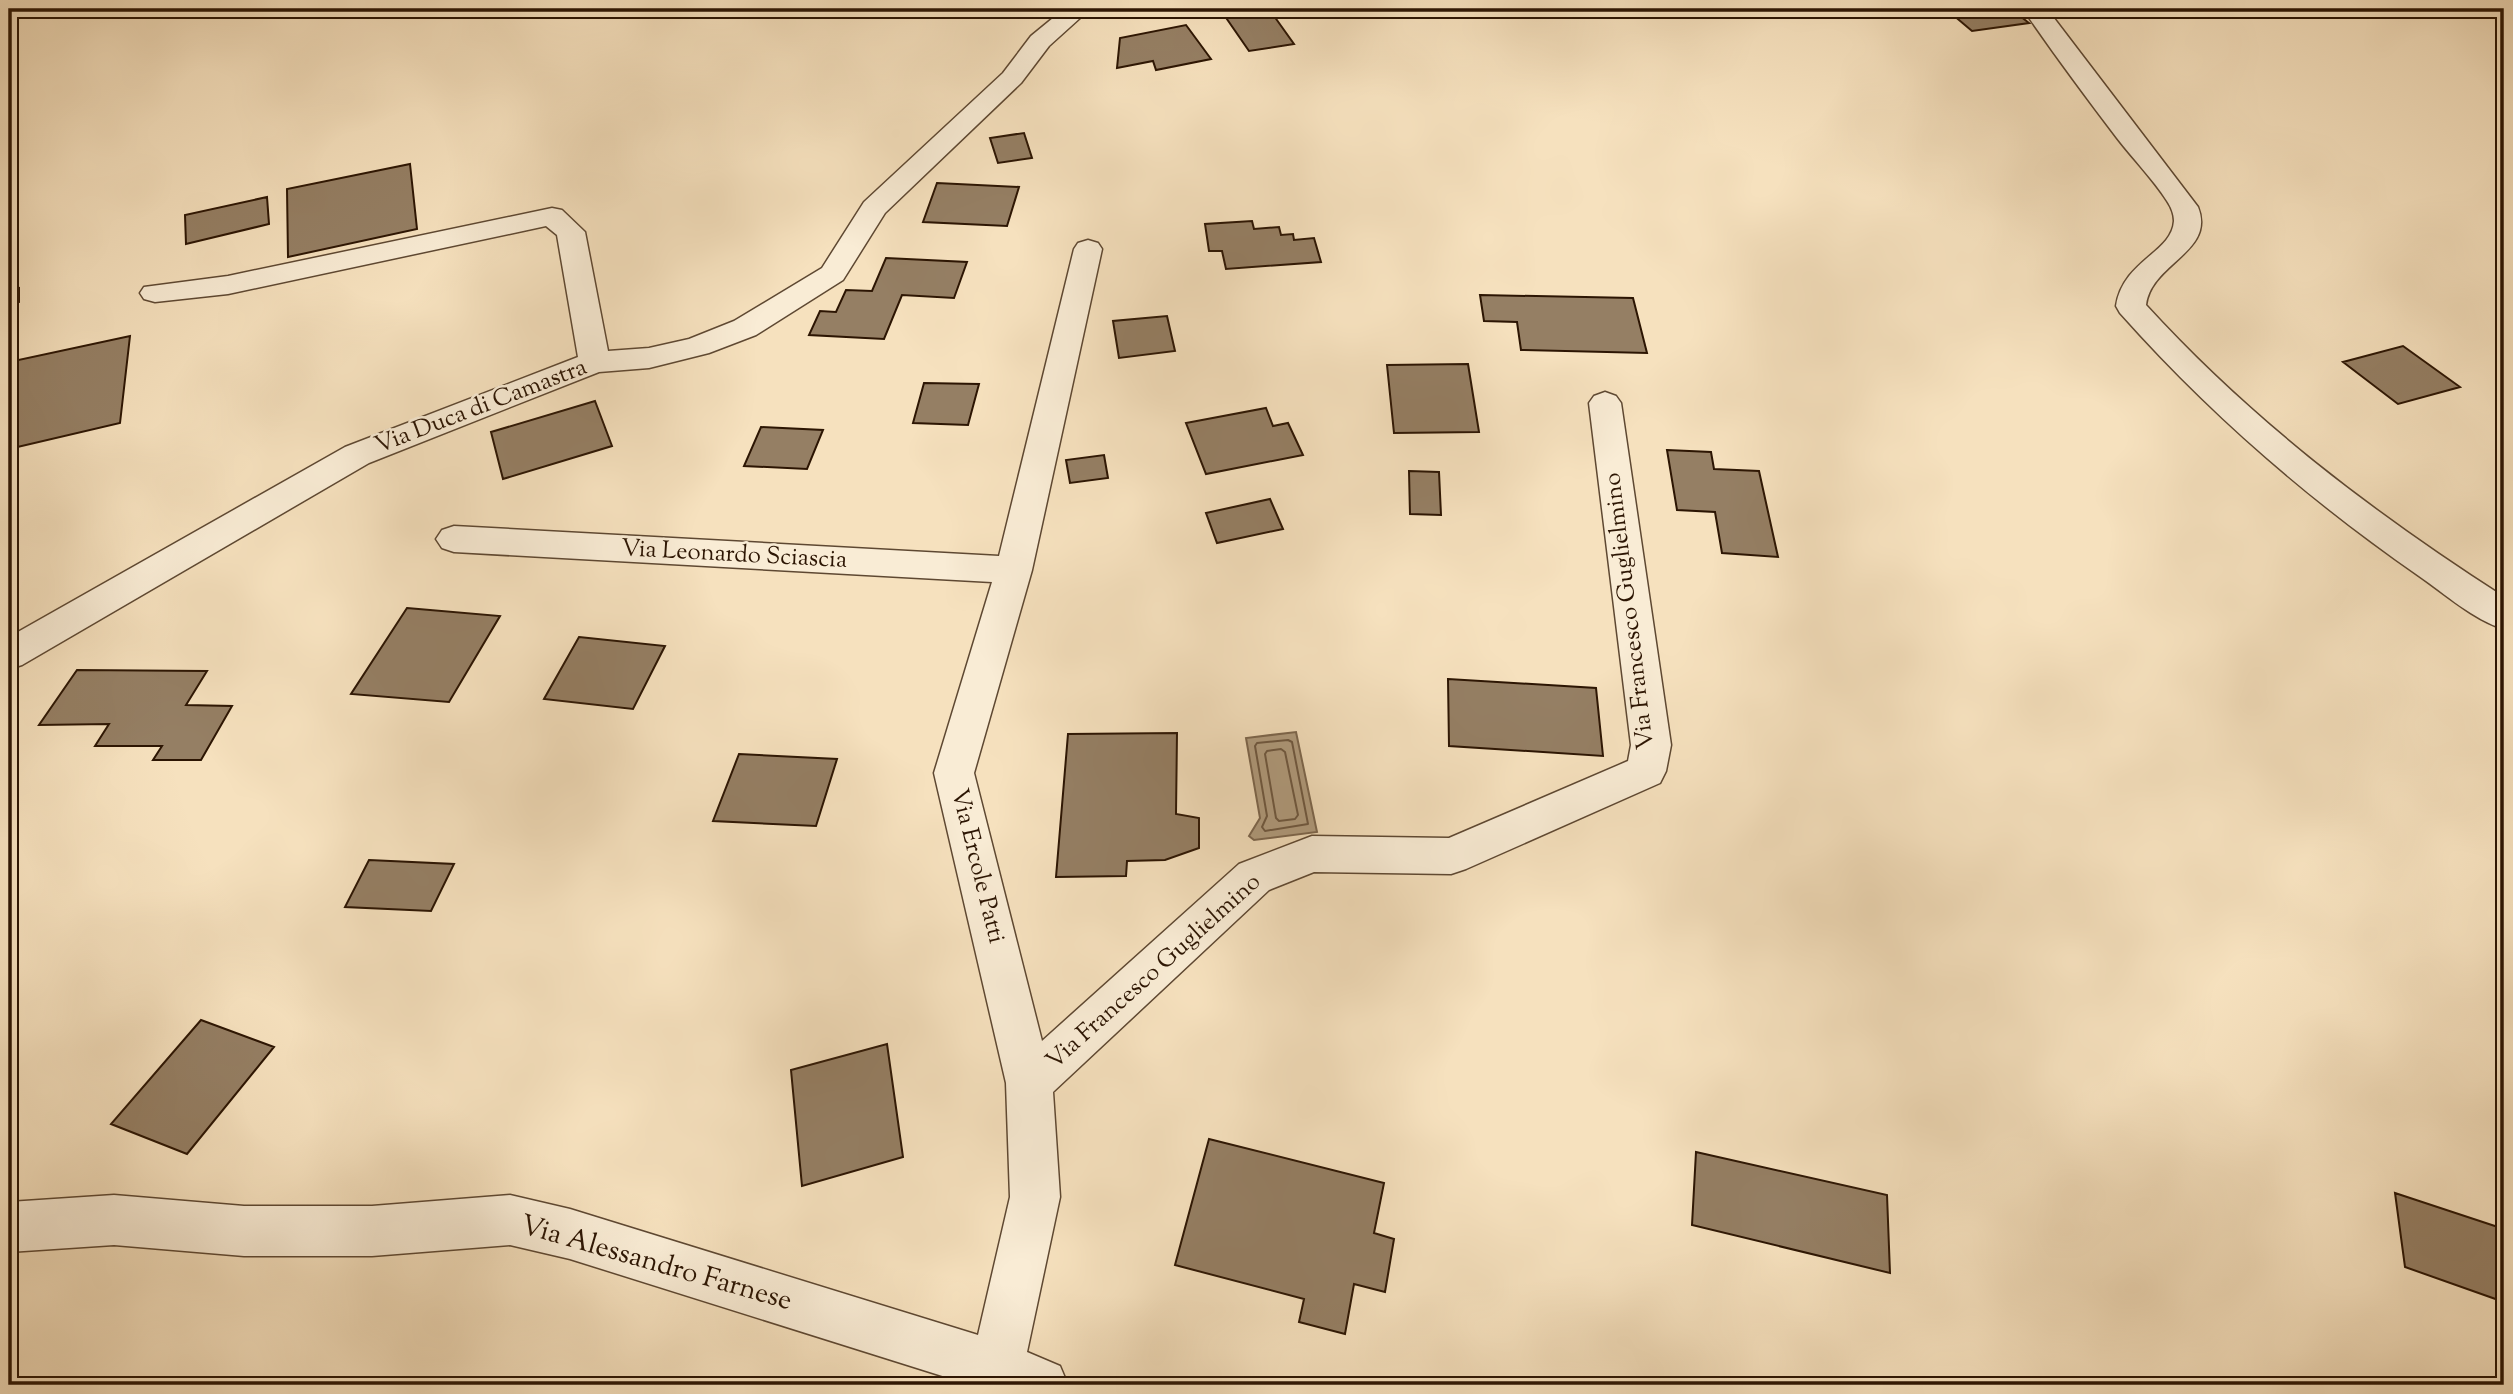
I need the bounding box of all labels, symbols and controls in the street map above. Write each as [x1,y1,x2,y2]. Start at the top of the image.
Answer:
street label: Via Duca di Camastra [370,351,592,463]
street label: Via Francesco Guglielmino [1596,471,1664,751]
street label: Via Leonardo Sciascia [620,532,848,578]
street label: Via Ercole Patti [941,785,1013,947]
street label: Via Francesco Guglielmino [1039,866,1269,1078]
street label: Via Alessandro Farnese [515,1206,797,1322]

